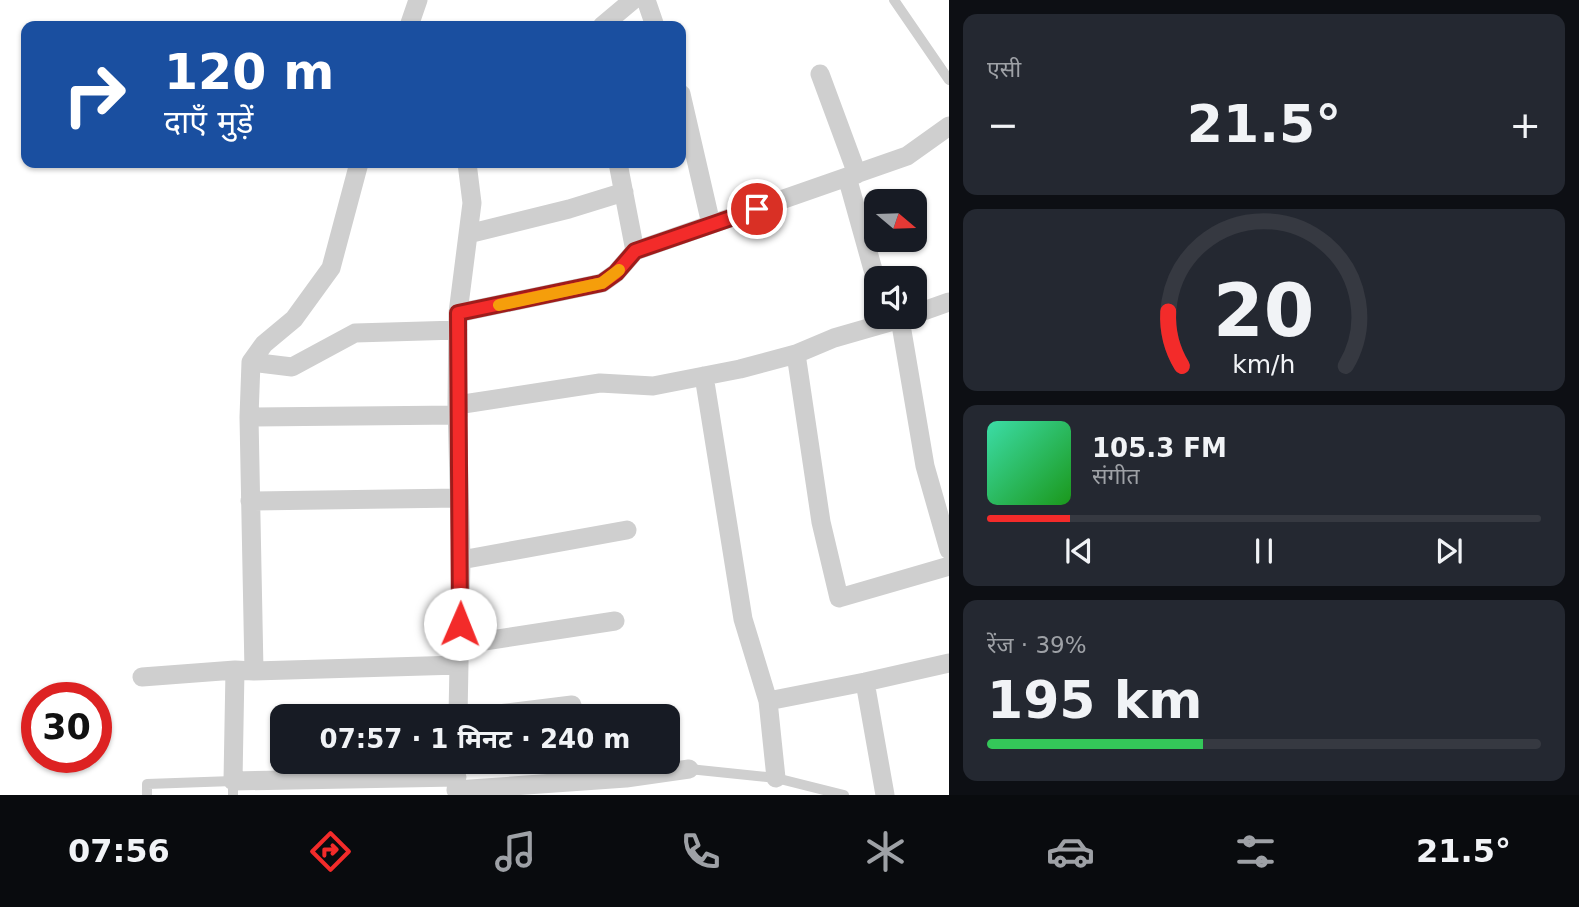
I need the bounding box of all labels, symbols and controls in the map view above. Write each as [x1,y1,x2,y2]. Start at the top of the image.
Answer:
text: 120 m [164,44,334,101]
icon: right [49,49,140,140]
text: एसी [987,56,1021,82]
text: 21.5° [1187,94,1341,154]
text: दाएँ मुड़ें [164,103,253,141]
text: − [987,103,1019,147]
text: + [1509,103,1541,147]
pin [727,179,787,239]
north arrow [864,189,928,252]
map controls [864,189,927,329]
icon: arrive [738,190,776,228]
button: sound [864,266,927,329]
text: 20 [1213,268,1315,353]
text: km/h [1232,350,1296,379]
text: 105.3 FM [1092,433,1227,463]
text: संगीत [1092,463,1140,489]
icon: previous [1060,532,1098,570]
icon: pause [1245,532,1283,570]
icon: next [1430,532,1468,570]
position arrow [423,587,497,661]
text: रेंज · 39% [987,632,1087,658]
text: 195 km [987,670,1202,730]
speed limit sign: 30 [21,682,112,773]
text: 07:57 · 1 मिनट · 240 m [320,724,630,754]
icon: directions [306,827,355,876]
icon: music [491,827,540,876]
icon: phone [676,827,725,876]
icon: climate [861,827,910,876]
icon: car [1046,827,1095,876]
icon: filters [1231,827,1280,876]
text: 07:56 [68,832,170,870]
text: 21.5° [1416,832,1511,870]

